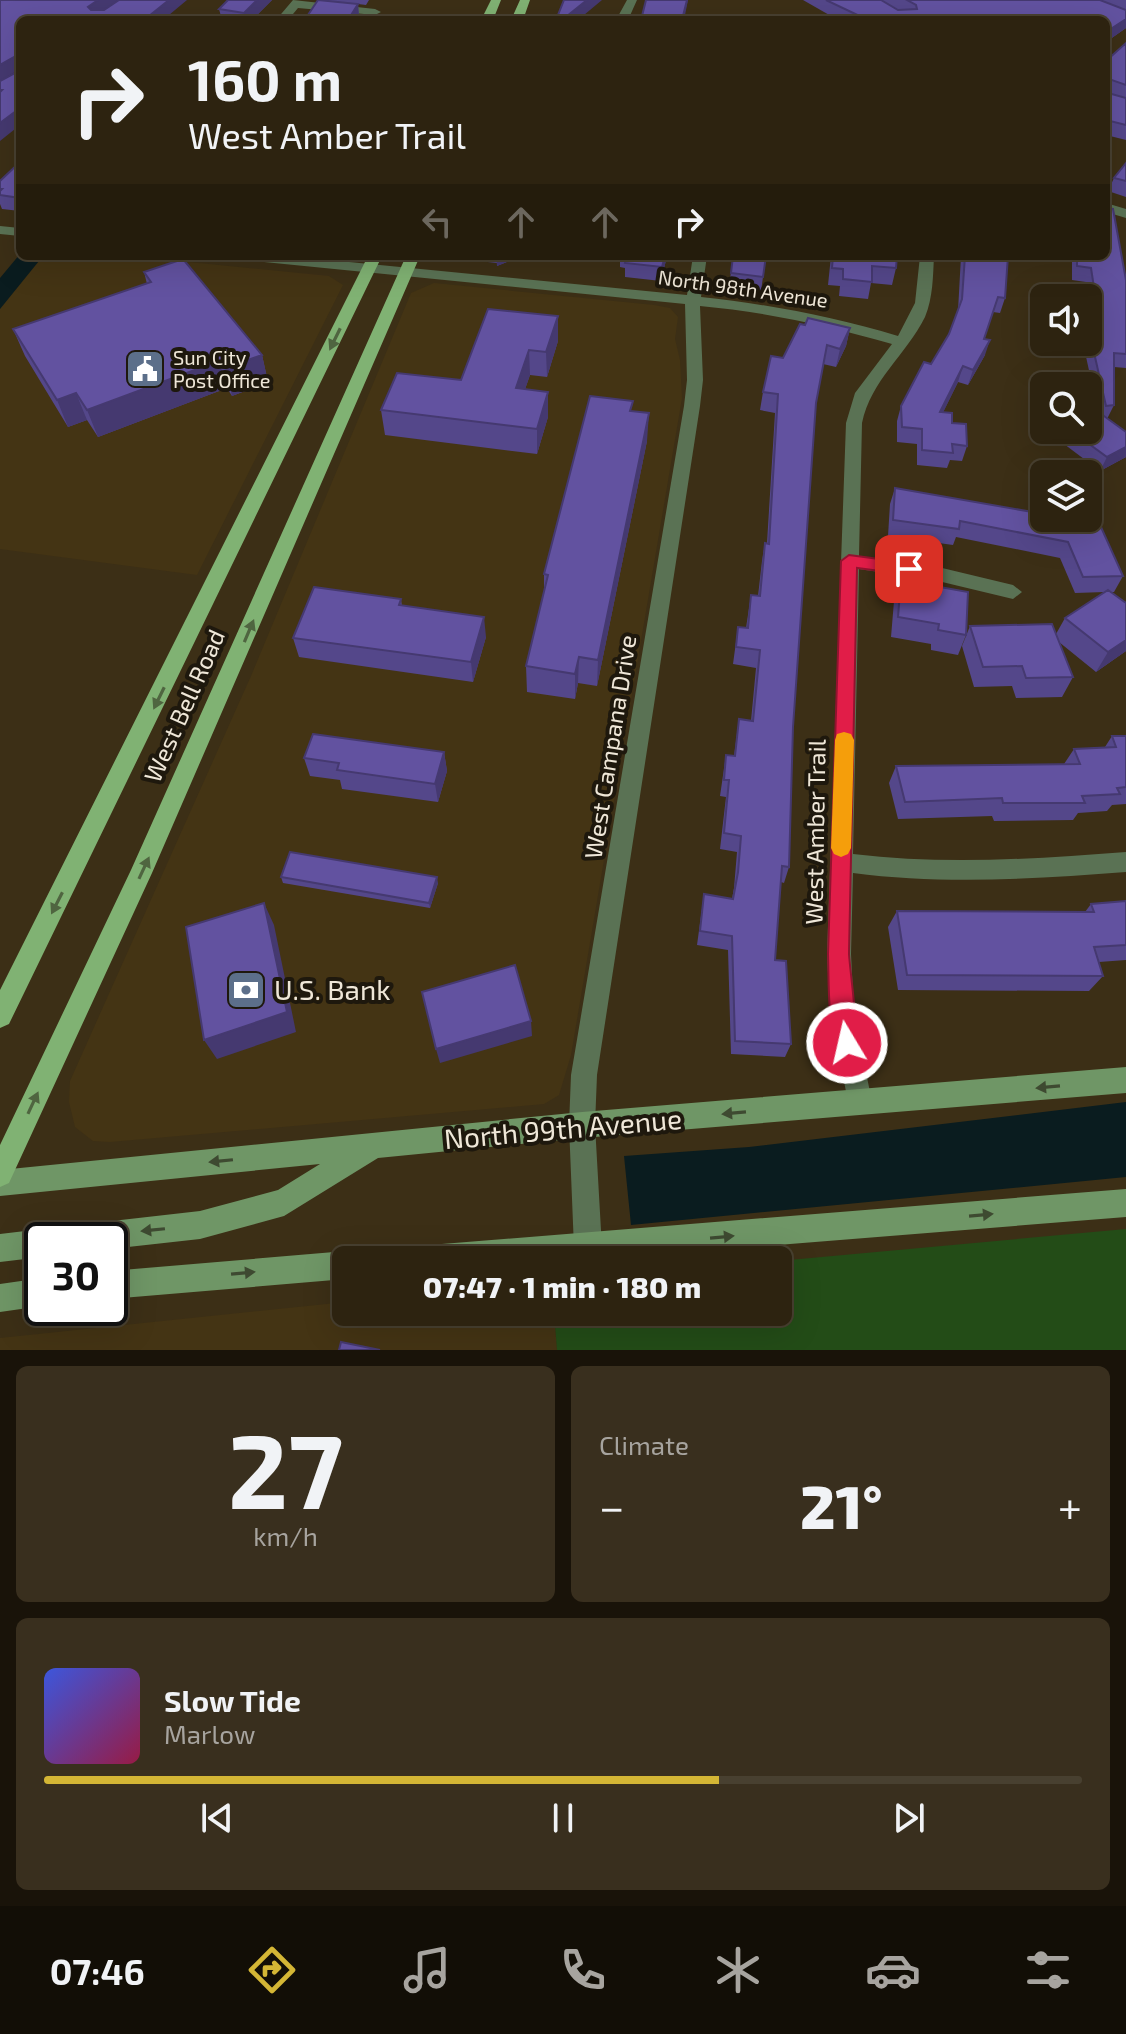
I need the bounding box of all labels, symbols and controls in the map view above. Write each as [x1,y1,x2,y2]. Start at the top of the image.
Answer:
text: 160 m [188,45,342,112]
icon: right [56,48,160,152]
text: West Amber Trail [188,113,466,156]
icon: left [415,200,459,244]
icon: ahead [499,200,543,244]
icon: ahead [583,200,627,244]
icon: right [667,200,711,244]
street label: North 98th Avenue [657,264,829,312]
map controls [1030,284,1102,532]
button: sound [1030,284,1102,356]
one-way arrow [328,327,342,350]
place label: Sun City Post Office [173,345,271,392]
public building icon: Sun City Post Office [124,348,166,390]
button: search [1030,372,1102,444]
button: layers [1030,460,1102,532]
pin [875,535,943,603]
icon: arrive [887,547,931,591]
one-way arrow [243,619,256,642]
street label: West Bell Road [137,625,230,786]
street label: West Campana Drive [577,633,642,861]
one-way arrow [152,686,166,709]
street label: West Amber Trail [798,739,831,925]
one-way arrow [137,856,150,880]
one-way arrow [50,891,64,914]
bank icon: U.S. Bank [225,969,267,1011]
place label: U.S. Bank [274,972,390,1006]
position arrow [805,1001,889,1085]
one-way arrow [1035,1080,1060,1093]
one-way arrow [26,1092,40,1115]
street label: North 99th Avenue [443,1101,683,1155]
one-way arrow [721,1107,746,1120]
one-way arrow [208,1155,233,1168]
one-way arrow [969,1208,994,1221]
speed limit sign: 30 [24,1222,128,1326]
one-way arrow [141,1224,166,1237]
one-way arrow [710,1230,735,1243]
one-way arrow [231,1266,256,1279]
text: 07:47 · 1 min · 180 m [423,1268,701,1304]
text: 27 [228,1405,343,1530]
text: Climate [599,1429,689,1460]
text: 21° [800,1469,883,1541]
text: − [599,1479,625,1532]
text: + [1058,1479,1082,1532]
text: km/h [253,1520,318,1551]
text: Slow Tide [164,1682,301,1718]
text: Marlow [164,1718,255,1749]
icon: previous [195,1796,239,1840]
icon: pause [541,1796,585,1840]
icon: next [887,1796,931,1840]
icon: directions [244,1942,300,1998]
icon: music [399,1942,455,1998]
icon: phone [555,1942,611,1998]
icon: climate [710,1942,766,1998]
icon: car [865,1942,921,1998]
icon: filters [1020,1942,1076,1998]
text: 07:46 [50,1949,145,1992]

